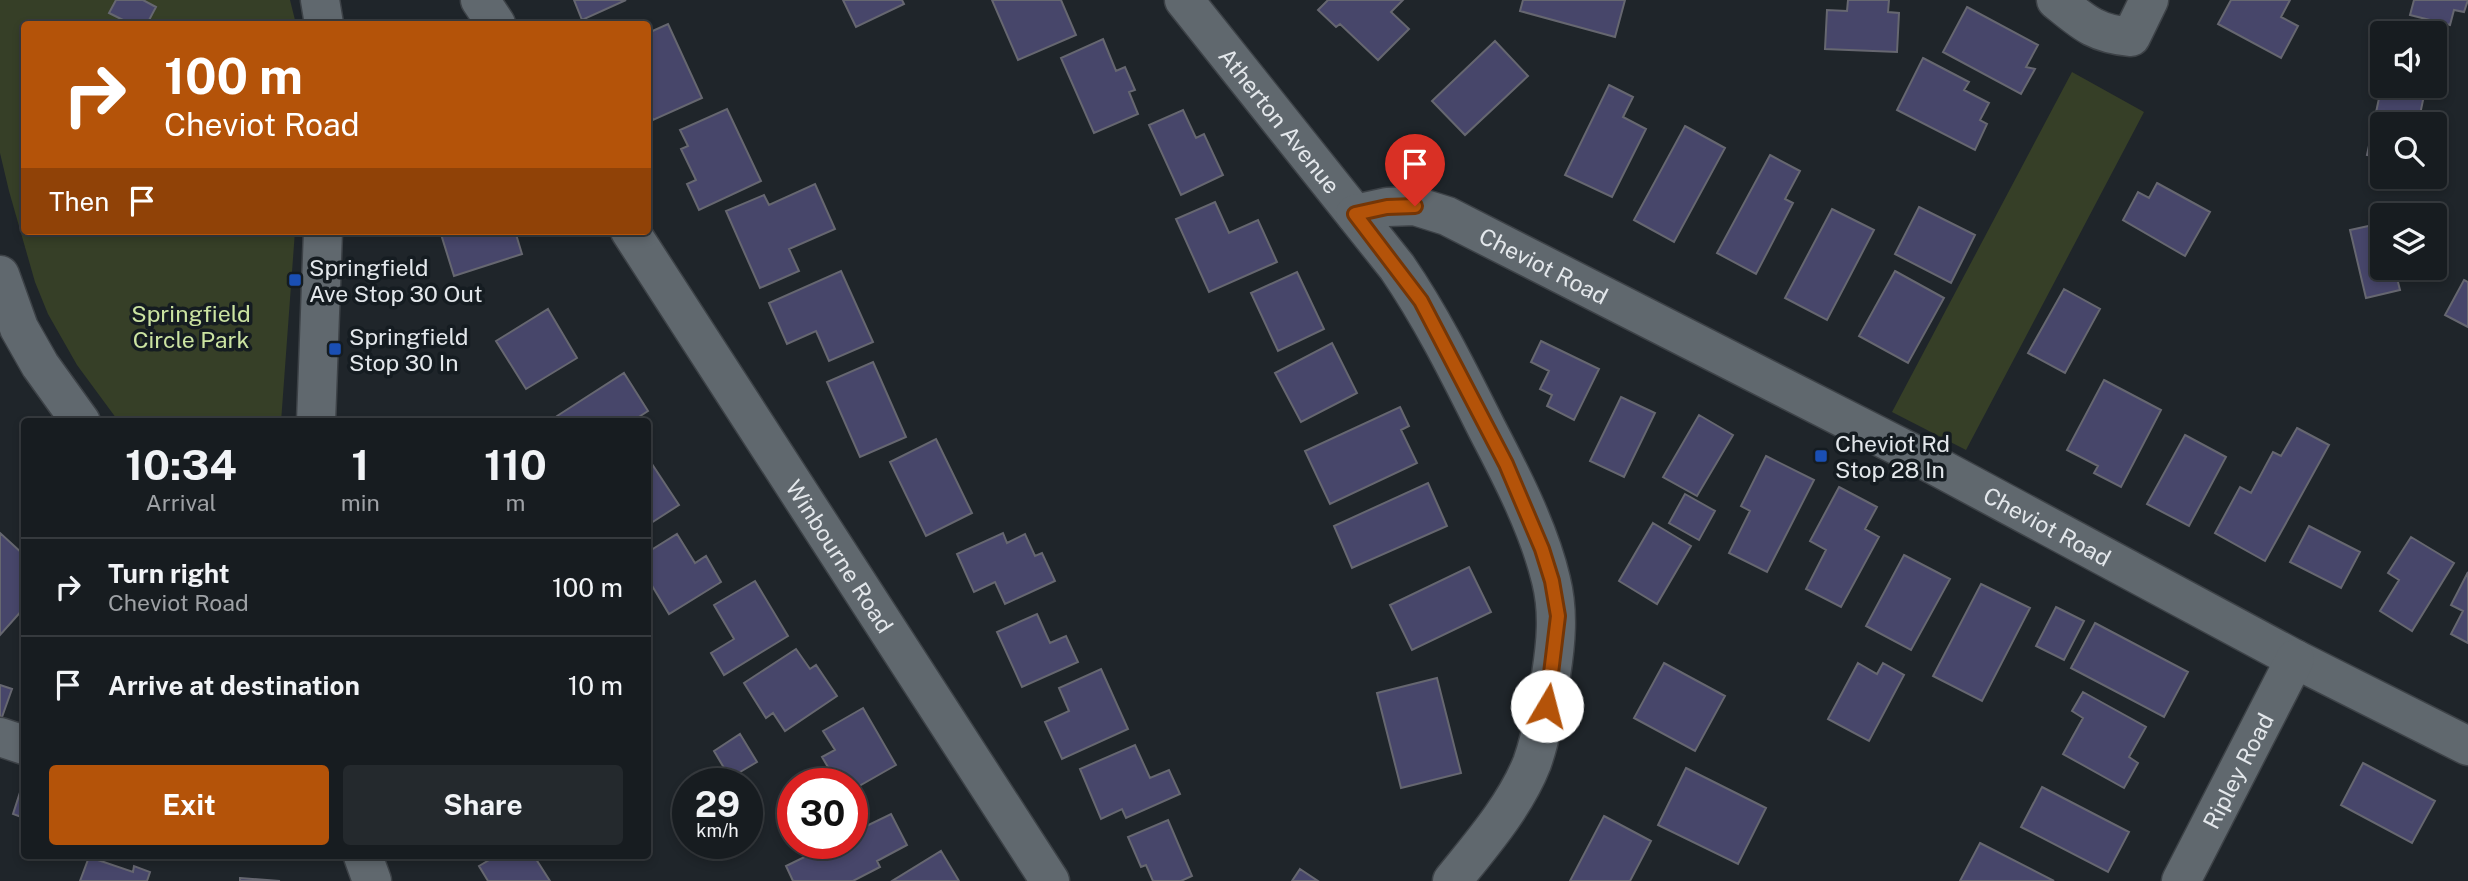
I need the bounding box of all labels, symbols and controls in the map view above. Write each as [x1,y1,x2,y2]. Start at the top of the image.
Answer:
map controls [2370,21,2447,280]
button: sound [2370,21,2447,98]
street label: Atherton Avenue [1214,42,1346,199]
text: 100 m [164,47,303,105]
icon: right [49,49,140,140]
text: Cheviot Road [164,106,360,143]
button: search [2370,112,2447,189]
pin [1385,134,1445,206]
icon: arrive [1396,145,1434,183]
icon: arrive [123,182,161,220]
text: Then [49,186,109,217]
button: layers [2370,203,2447,280]
street label: Cheviot Road [1475,221,1613,309]
place label: Springfield Ave Stop 30 Out [309,254,483,307]
marker: Springfield Ave Stop 30 Out [287,272,303,288]
park label: Springfield Circle Park [131,300,251,353]
place label: Springfield Stop 30 In [349,323,469,376]
marker: Springfield Stop 30 In [327,341,343,357]
place label: Cheviot Rd Stop 28 In [1835,430,1950,483]
text: 10:34 [125,440,237,489]
text: 1 [351,440,369,489]
text: 110 [484,440,547,489]
marker: Cheviot Rd Stop 28 In [1813,448,1829,464]
street label: Winbourne Road [781,475,899,638]
street label: Cheviot Road [1979,481,2116,571]
text: Arrival [145,489,216,516]
text: min [341,489,380,516]
text: m [505,489,525,516]
text: Turn right [108,558,230,589]
icon: right [49,568,87,606]
text: 100 m [552,572,623,603]
text: Cheviot Road [108,589,249,616]
icon: arrive [49,666,87,704]
position arrow [1510,669,1584,743]
text: Arrive at destination [108,670,360,701]
text: 10 m [568,670,623,701]
street label: Ripley Road [2197,708,2279,833]
button: Exit [49,765,329,845]
button: Share [343,765,623,845]
speed limit sign: 30 [777,768,868,859]
text: 29 [695,784,740,825]
text: km/h [696,820,739,841]

